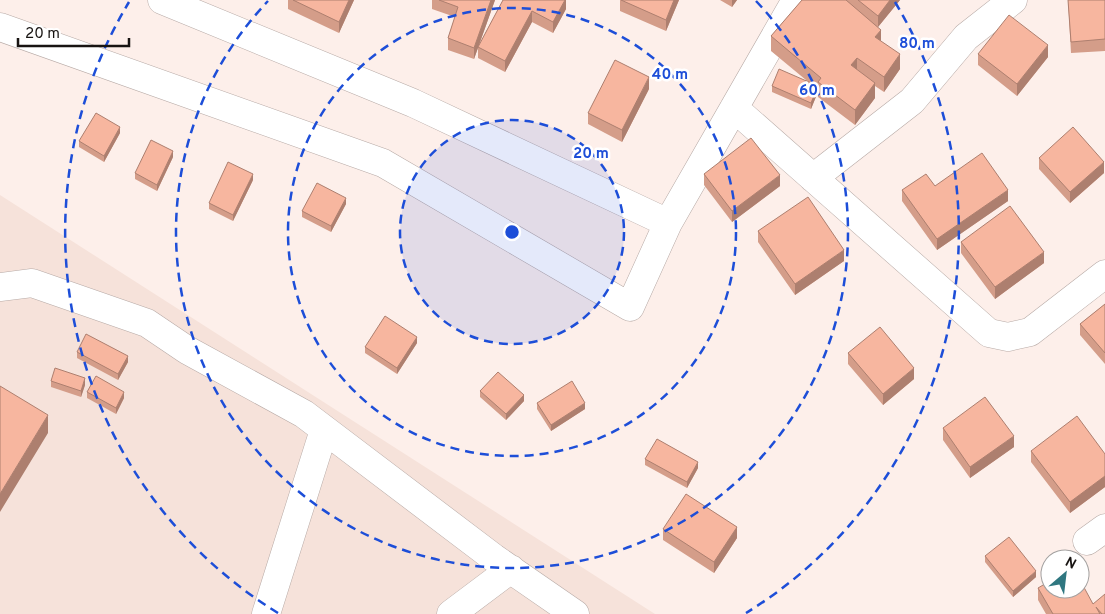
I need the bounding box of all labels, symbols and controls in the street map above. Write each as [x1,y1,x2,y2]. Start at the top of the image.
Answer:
scale bar [18,15,129,47]
text: 20 m [25,25,60,44]
text: 80 m [899,35,935,54]
text: 40 m [652,66,688,85]
text: 60 m [799,82,835,101]
text: 20 m [573,145,609,164]
centre of rings [503,223,521,241]
north arrow [1040,549,1090,599]
text: N [1062,554,1079,574]

